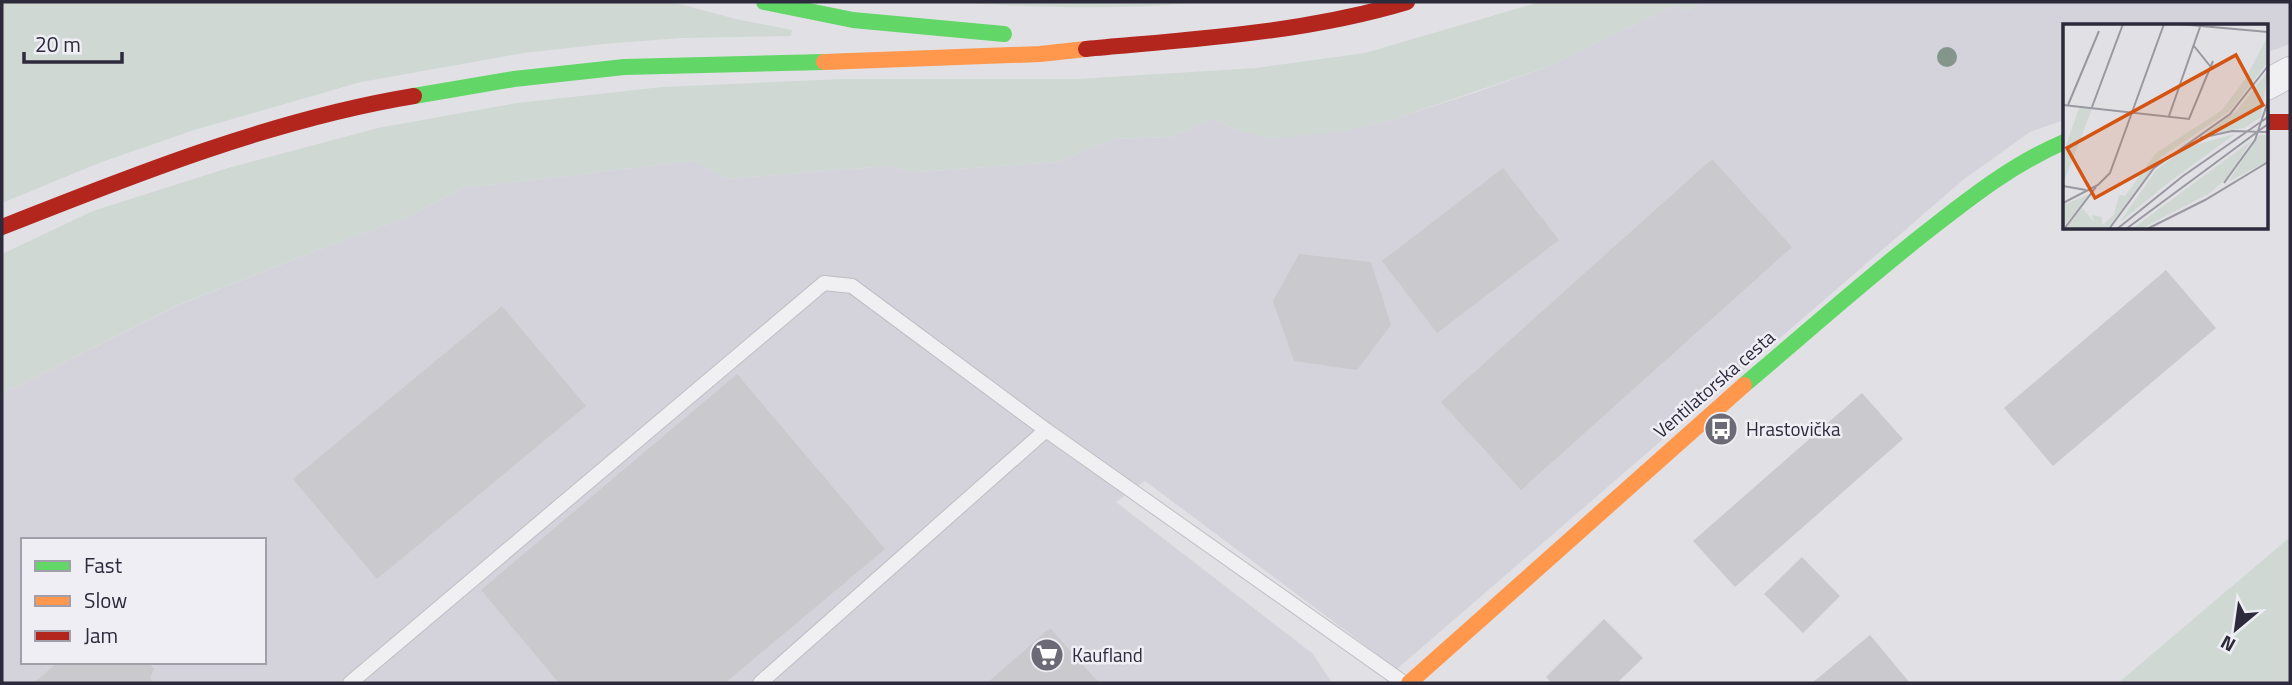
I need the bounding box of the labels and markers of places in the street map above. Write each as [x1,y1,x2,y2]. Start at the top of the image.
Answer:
bus stop icon: Hrastovička [1702,410,1740,448]
place label: Hrastovička [1746,414,1841,443]
supermarket icon: Kaufland [1028,636,1066,674]
place label: Kaufland [1072,640,1143,669]

